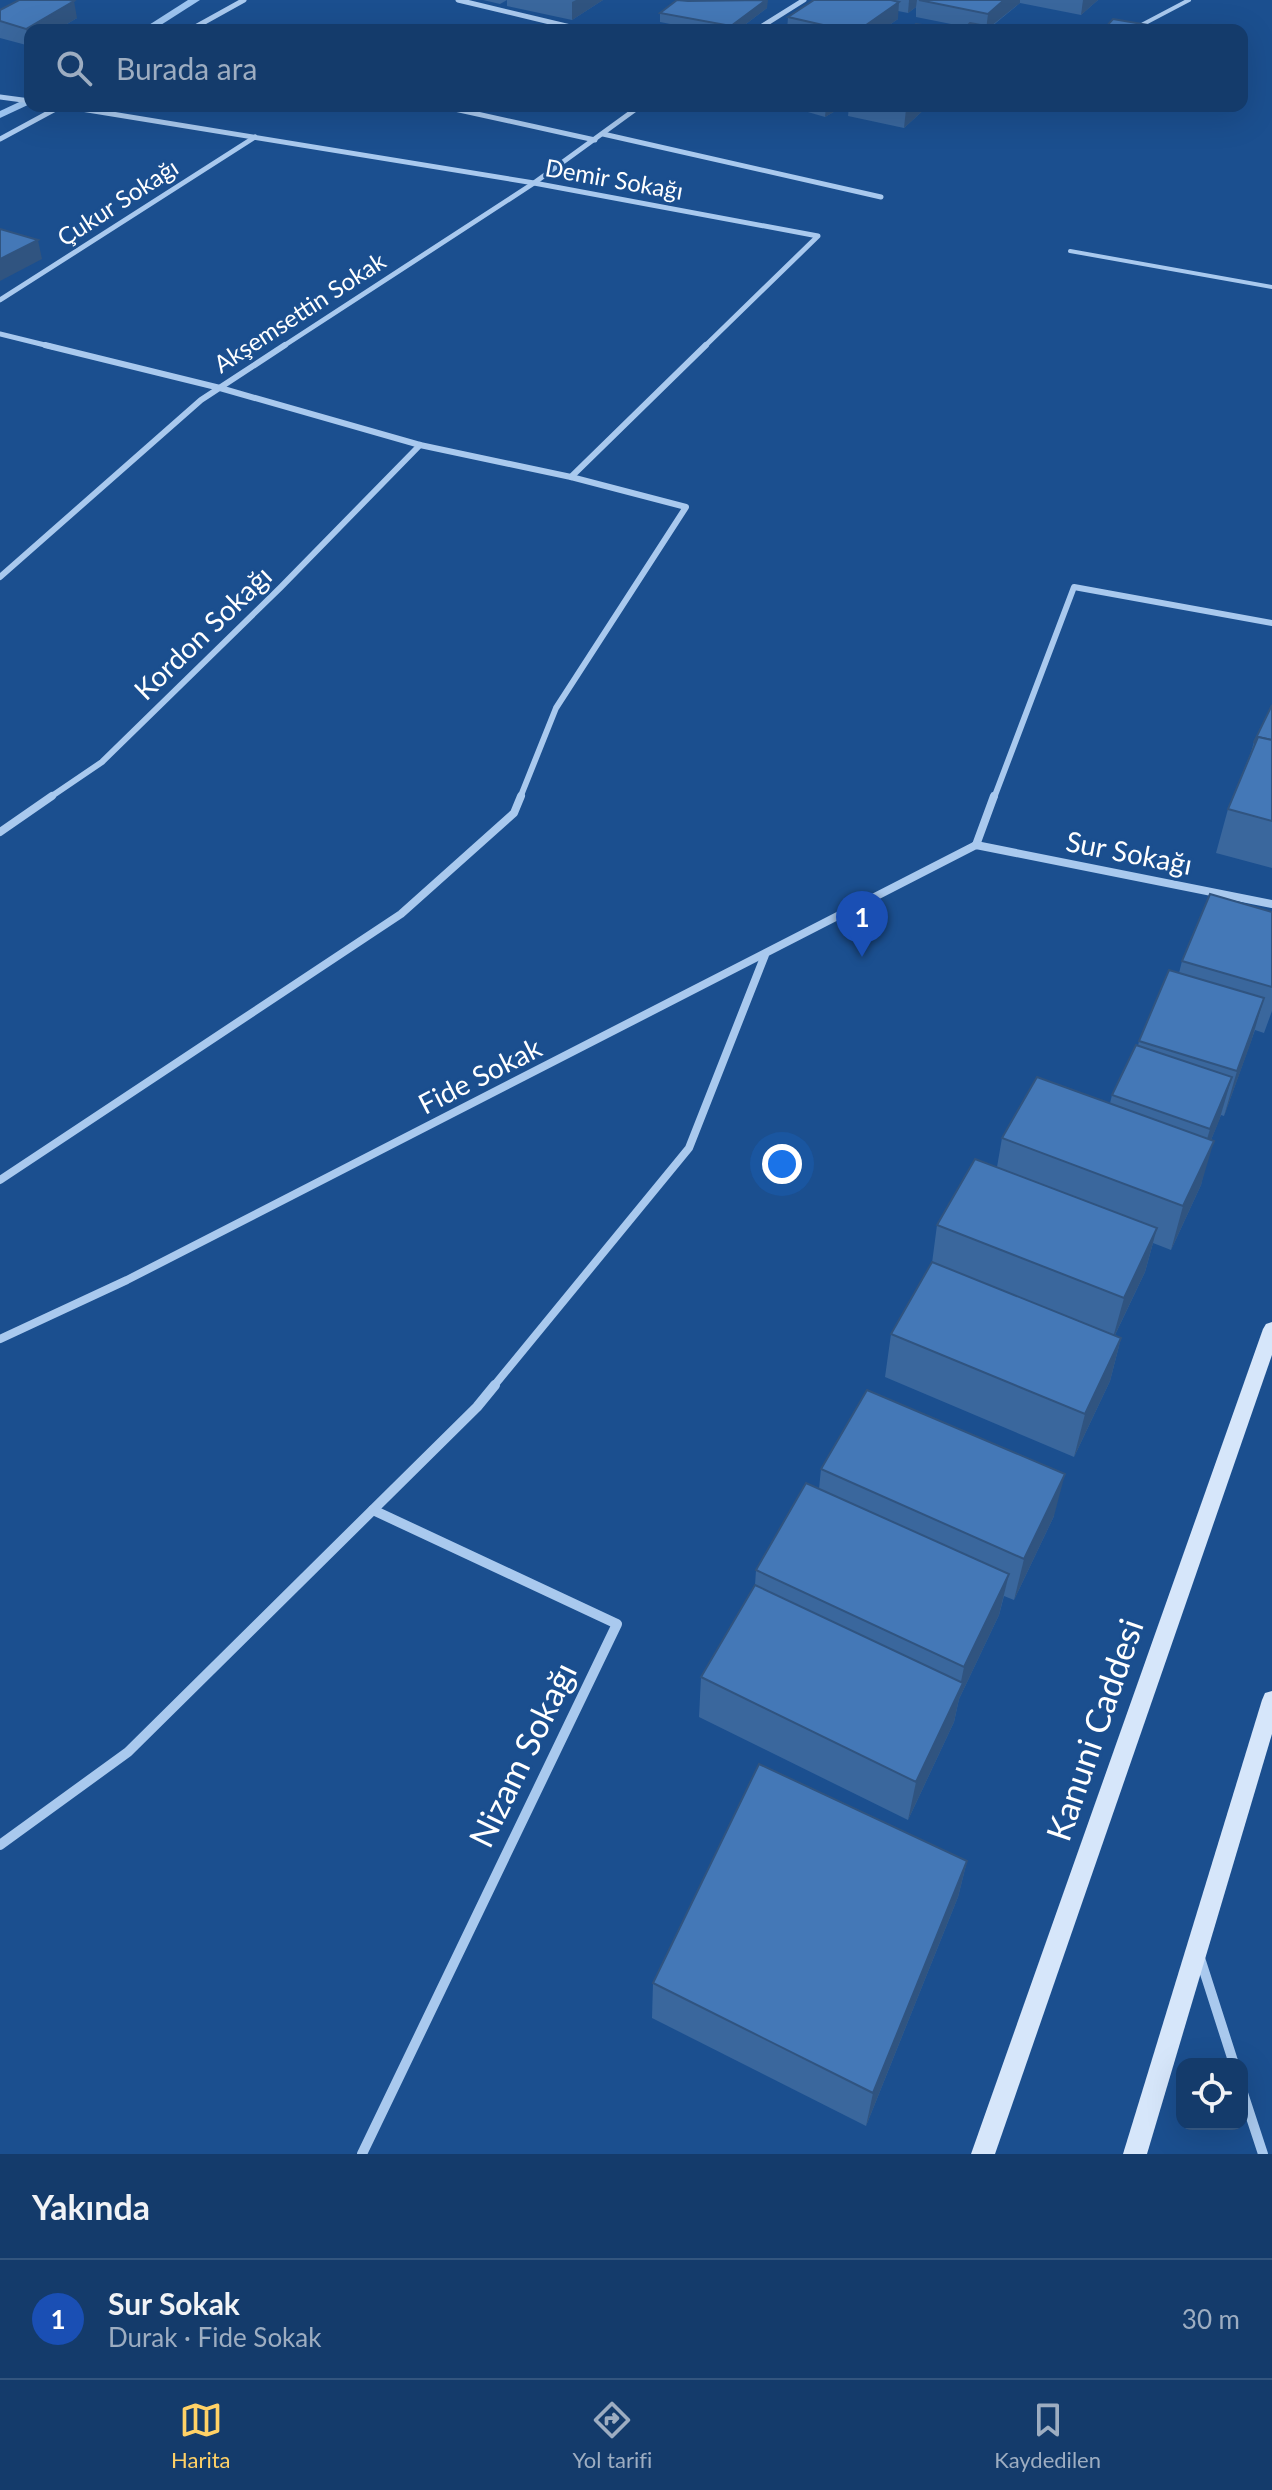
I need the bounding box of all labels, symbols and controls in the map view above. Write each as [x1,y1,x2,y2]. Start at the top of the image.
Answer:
search box [24,24,1248,112]
icon: search [52,46,96,90]
text: Burada ara [116,50,257,86]
street label: Çukur Sokağı [51,152,183,252]
street label: Demir Sokağı [543,152,685,205]
street label: Akşemsettin Sokak [208,245,391,378]
street label: Kordon Sokağı [127,558,278,706]
street label: Sur Sokağı [1063,823,1195,881]
pin: 1 [836,891,888,957]
street label: Fide Sokak [412,1029,547,1121]
your location [762,1144,802,1184]
street label: Kanuni Caddesi [1036,1613,1151,1846]
street label: Nizam Sokağı [459,1655,584,1853]
map controls [1176,2058,1248,2130]
button: locate [1176,2058,1248,2130]
text: Yakında [32,2186,150,2227]
text: Sur Sokak [108,2285,240,2321]
text: 1 [50,2303,66,2335]
text: 30 m [1182,2303,1240,2335]
text: Durak · Fide Sokak [108,2321,321,2353]
tab: Harita [171,2398,231,2473]
tab: Yol tarifi [572,2398,652,2473]
tab: Kaydedilen [994,2398,1101,2473]

